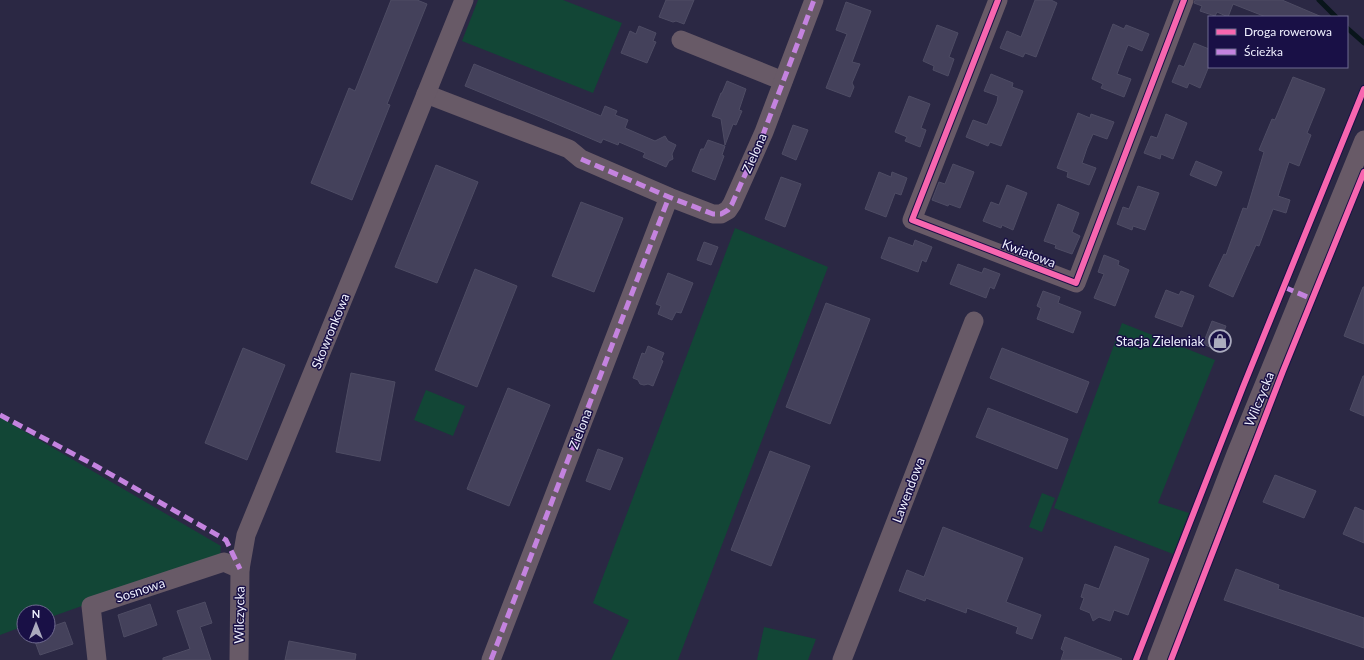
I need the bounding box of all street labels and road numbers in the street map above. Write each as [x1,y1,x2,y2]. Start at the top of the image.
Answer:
street label: Zielona [738,131,770,175]
street label: Kwiatowa [1000,235,1058,271]
street label: Skowronkowa [308,291,352,371]
street label: Wilczycka [1241,369,1277,429]
street label: Zielona [565,407,595,451]
street label: Lawendowa [888,455,928,525]
street label: Sosnowa [113,574,167,606]
street label: Wilczycka [230,586,248,644]

